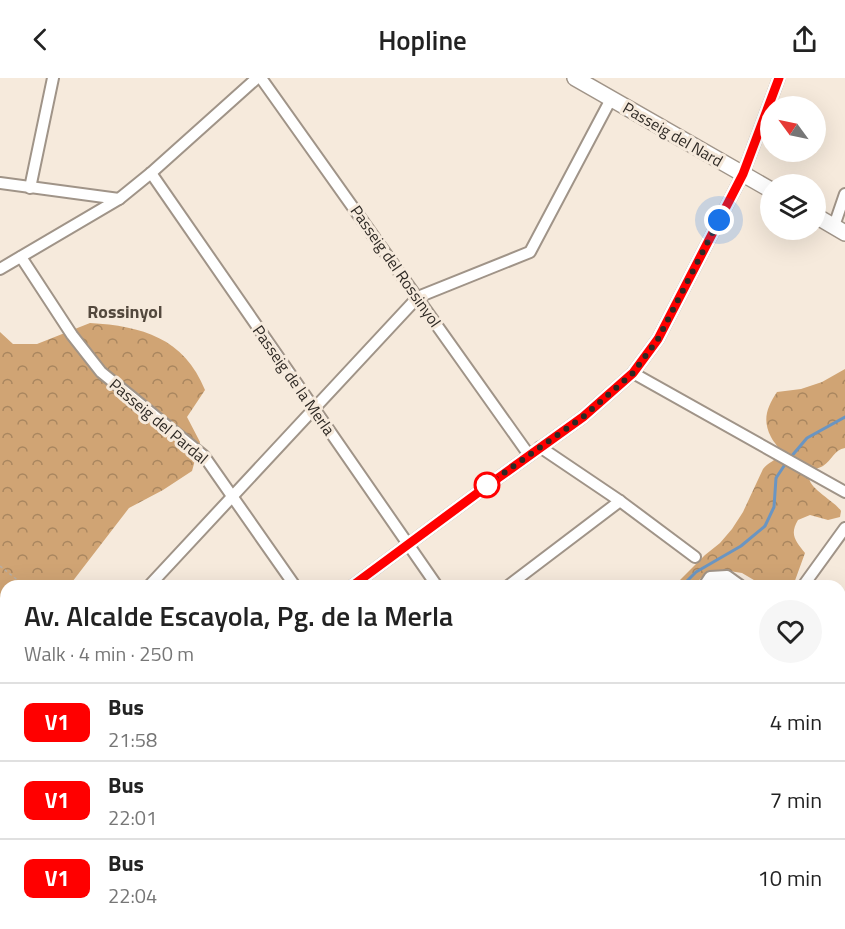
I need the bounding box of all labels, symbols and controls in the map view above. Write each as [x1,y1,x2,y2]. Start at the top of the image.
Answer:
text: Hopline [378,19,467,60]
icon: back [24,23,57,56]
icon: share [788,23,821,56]
street label: Passeig del Nard [618,96,728,172]
north arrow [760,96,826,162]
map controls [760,96,826,240]
button: layers [760,174,826,240]
street label: Passeig del Rossinyol [345,200,447,332]
your location [704,205,734,235]
district label: Rossinyol [87,298,163,325]
street label: Passeig de la Merla [247,320,341,440]
street label: Passeig del Pardal [104,372,214,470]
unlabelled marker [474,472,500,498]
text: Av. Alcalde Escayola, Pg. de la Merla [24,594,453,637]
button: heart [759,600,822,663]
text: Walk · 4 min · 250 m [24,638,194,669]
text: Bus [108,690,144,724]
text: 4 min [770,705,822,739]
text: V1 [45,706,69,738]
text: 21:58 [108,724,157,755]
text: Bus [108,768,144,802]
text: 7 min [770,783,822,817]
text: V1 [45,784,69,816]
text: 22:01 [108,802,157,833]
text: Bus [108,846,144,880]
text: 10 min [757,861,822,895]
text: V1 [45,862,69,894]
text: 22:04 [108,880,157,911]

